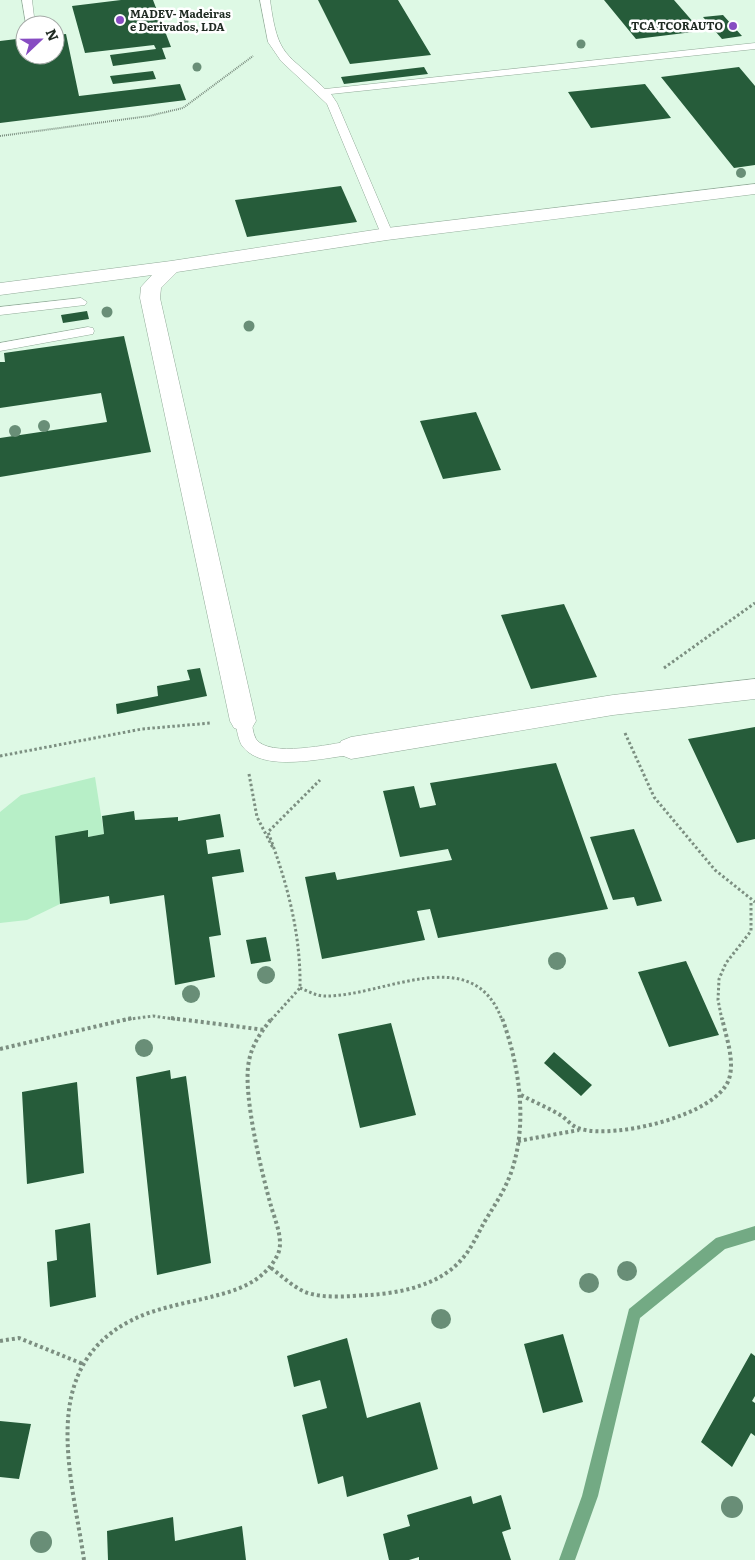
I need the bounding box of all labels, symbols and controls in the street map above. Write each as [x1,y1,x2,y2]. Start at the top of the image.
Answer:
place label: MADEV- Madeiras e Derivados, LDA [130,5,231,34]
marker: MADEV- Madeiras e Derivados, LDA [114,14,126,26]
north arrow [15,15,65,65]
place label: TCA TCORAUTO [631,17,723,33]
marker: TCA TCORAUTO [727,20,739,32]
text: N [42,26,65,44]

